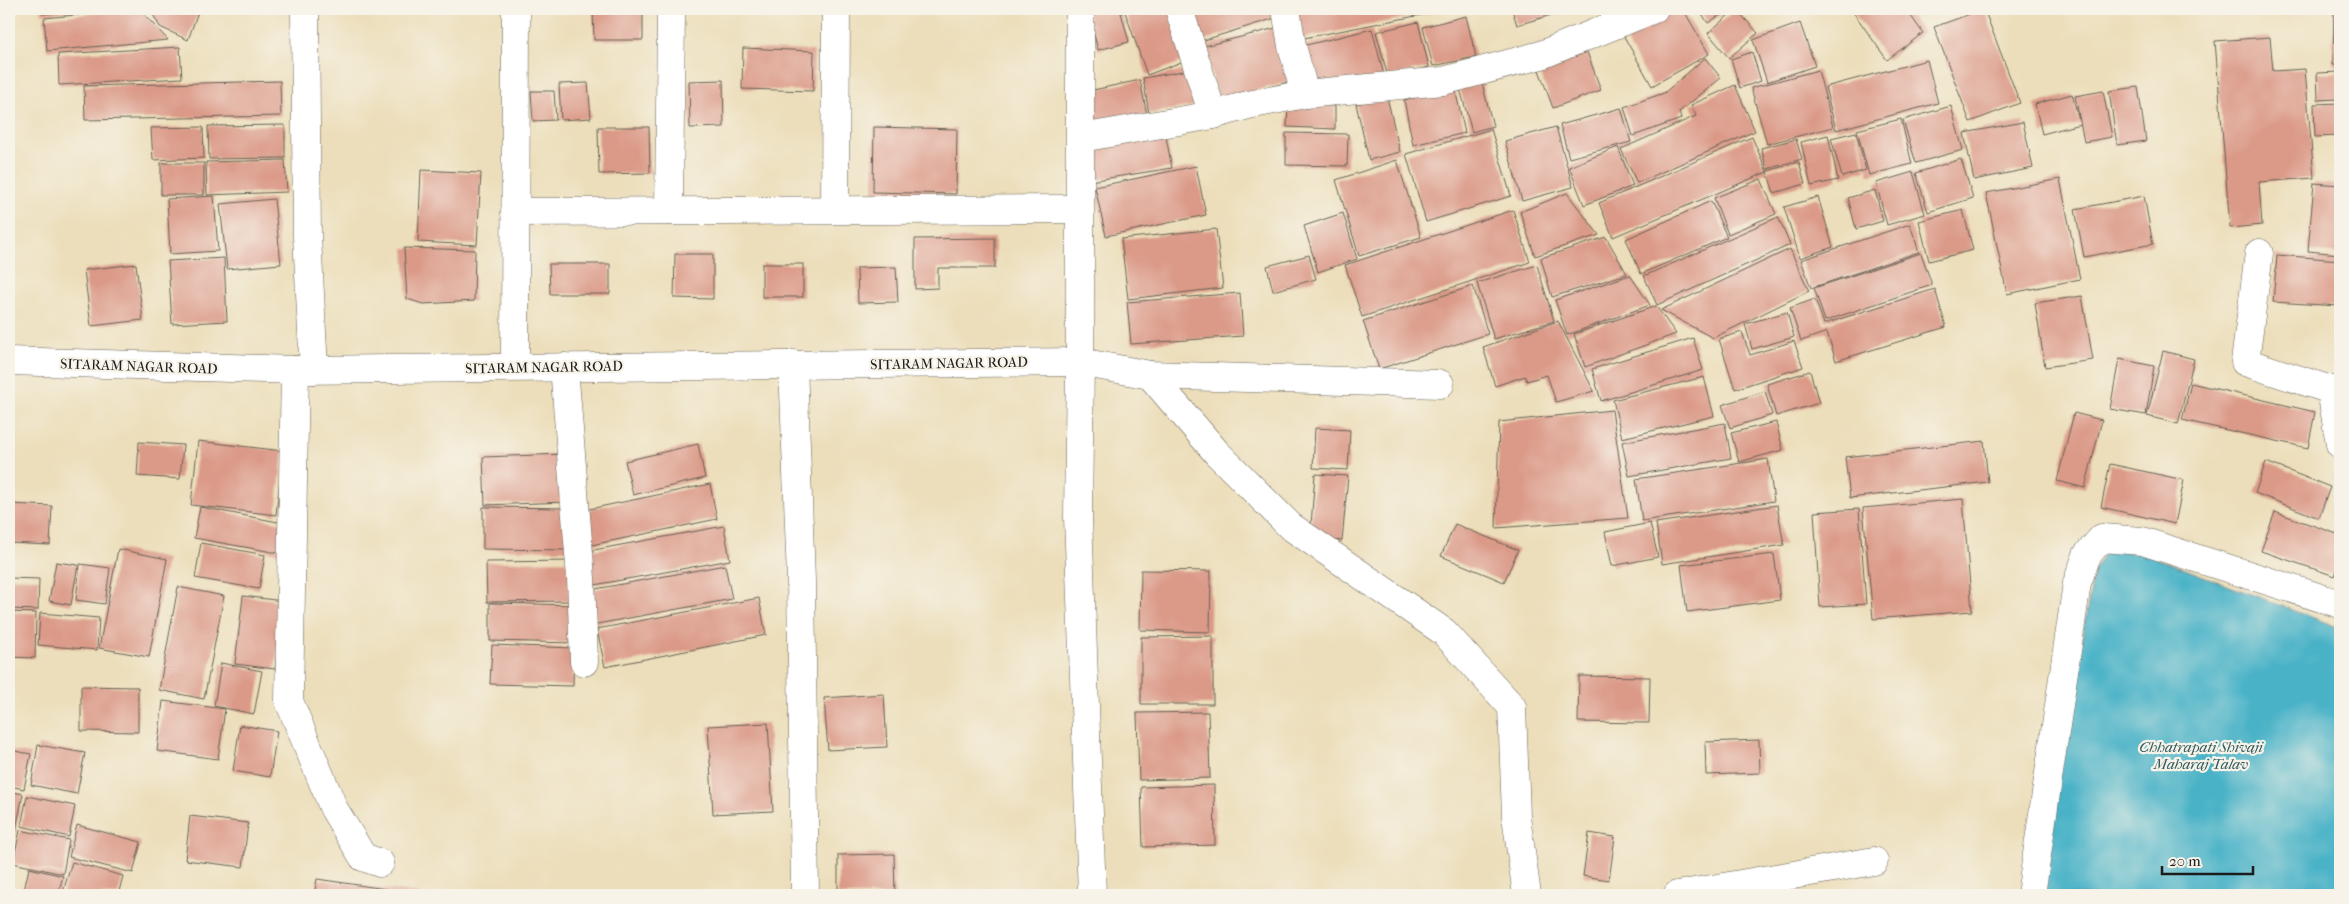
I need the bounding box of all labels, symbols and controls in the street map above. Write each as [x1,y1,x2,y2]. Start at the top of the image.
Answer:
street label: SITARAM NAGAR ROAD [870,354,1028,373]
street label: SITARAM NAGAR ROAD [60,355,218,378]
street label: SITARAM NAGAR ROAD [465,358,623,377]
water label: Chhatrapati Shivaji Maharaj Talav [2139,738,2265,773]
scale bar [2162,844,2253,876]
text: 20 m [2169,852,2201,870]

